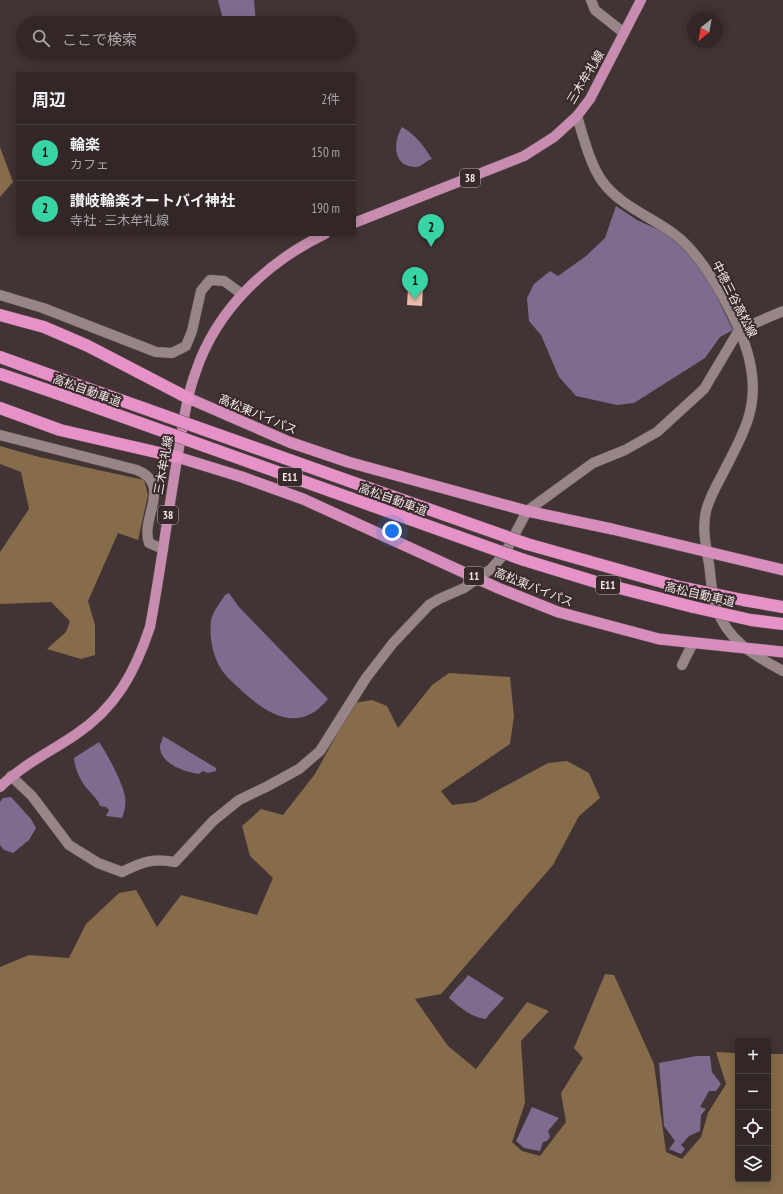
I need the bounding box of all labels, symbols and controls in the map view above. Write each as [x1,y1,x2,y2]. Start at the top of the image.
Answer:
north arrow [687,12,723,48]
search box [16,16,356,60]
icon: search [30,27,52,49]
text: ここで検索 [62,30,137,49]
street label: 三木牟礼線 [563,47,607,107]
text: 周辺 [32,89,66,111]
text: 2件 [321,91,340,108]
text: 輪楽 [70,135,100,154]
text: 1 [42,144,48,161]
text: 150 m [311,144,340,161]
text: カフェ [70,156,109,173]
road number: 38 [460,169,480,187]
text: 讃岐輪楽オートバイ神社 [70,191,235,210]
text: 2 [42,200,48,217]
text: 190 m [311,200,340,217]
text: 寺社 · 三木牟礼線 [70,212,169,229]
pin: 2 [418,214,444,247]
street label: 中徳三谷高松線 [709,258,761,340]
pin: 1 [402,267,428,300]
street label: 高松自動車道 [51,371,123,409]
street label: 高松東バイパス [217,391,299,437]
street label: 三木牟礼線 [150,434,176,496]
road number: E11 [278,468,302,486]
street label: 高松自動車道 [357,480,429,518]
road number: 38 [158,506,178,524]
your location [382,521,402,541]
street label: 高松東バイパス [492,564,576,610]
road number: 11 [464,567,484,585]
road number: E11 [596,576,620,594]
street label: 高松自動車道 [663,579,737,609]
map controls [735,1038,771,1182]
button: + [735,1038,771,1074]
button: − [735,1074,771,1110]
button: locate [735,1110,771,1146]
button: layers [735,1146,771,1182]

